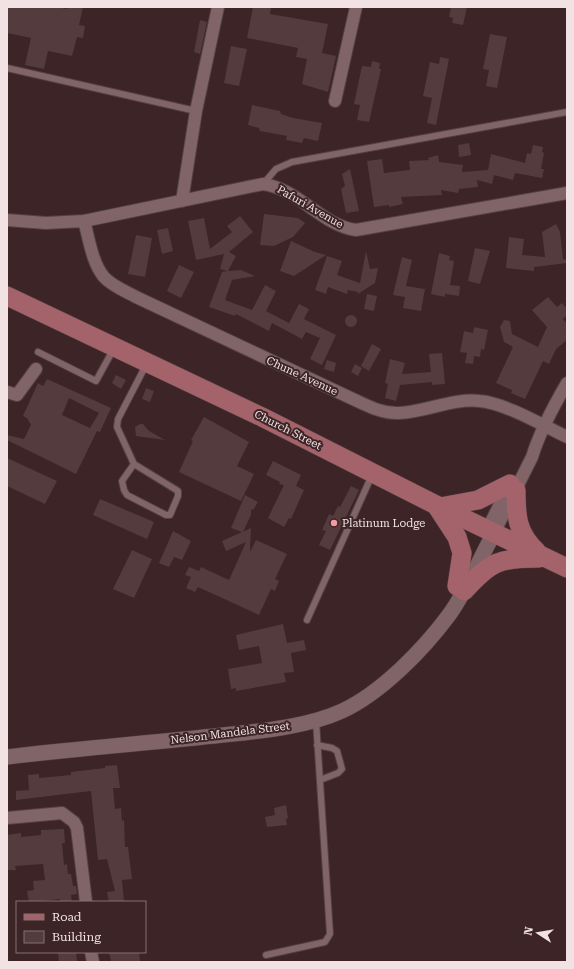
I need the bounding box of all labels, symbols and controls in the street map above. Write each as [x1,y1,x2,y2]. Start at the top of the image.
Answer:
street label: Pafuri Avenue [275,183,345,231]
street label: Chune Avenue [264,354,340,398]
street label: Church Street [252,407,324,453]
place label: Platinum Lodge [342,517,425,530]
marker: Platinum Lodge [329,518,339,528]
street label: Nelson Mandela Street [170,719,290,747]
legend [16,901,146,953]
text: Road [52,910,82,924]
north arrow [518,913,558,953]
text: N [521,925,536,937]
text: Building [52,930,101,944]

